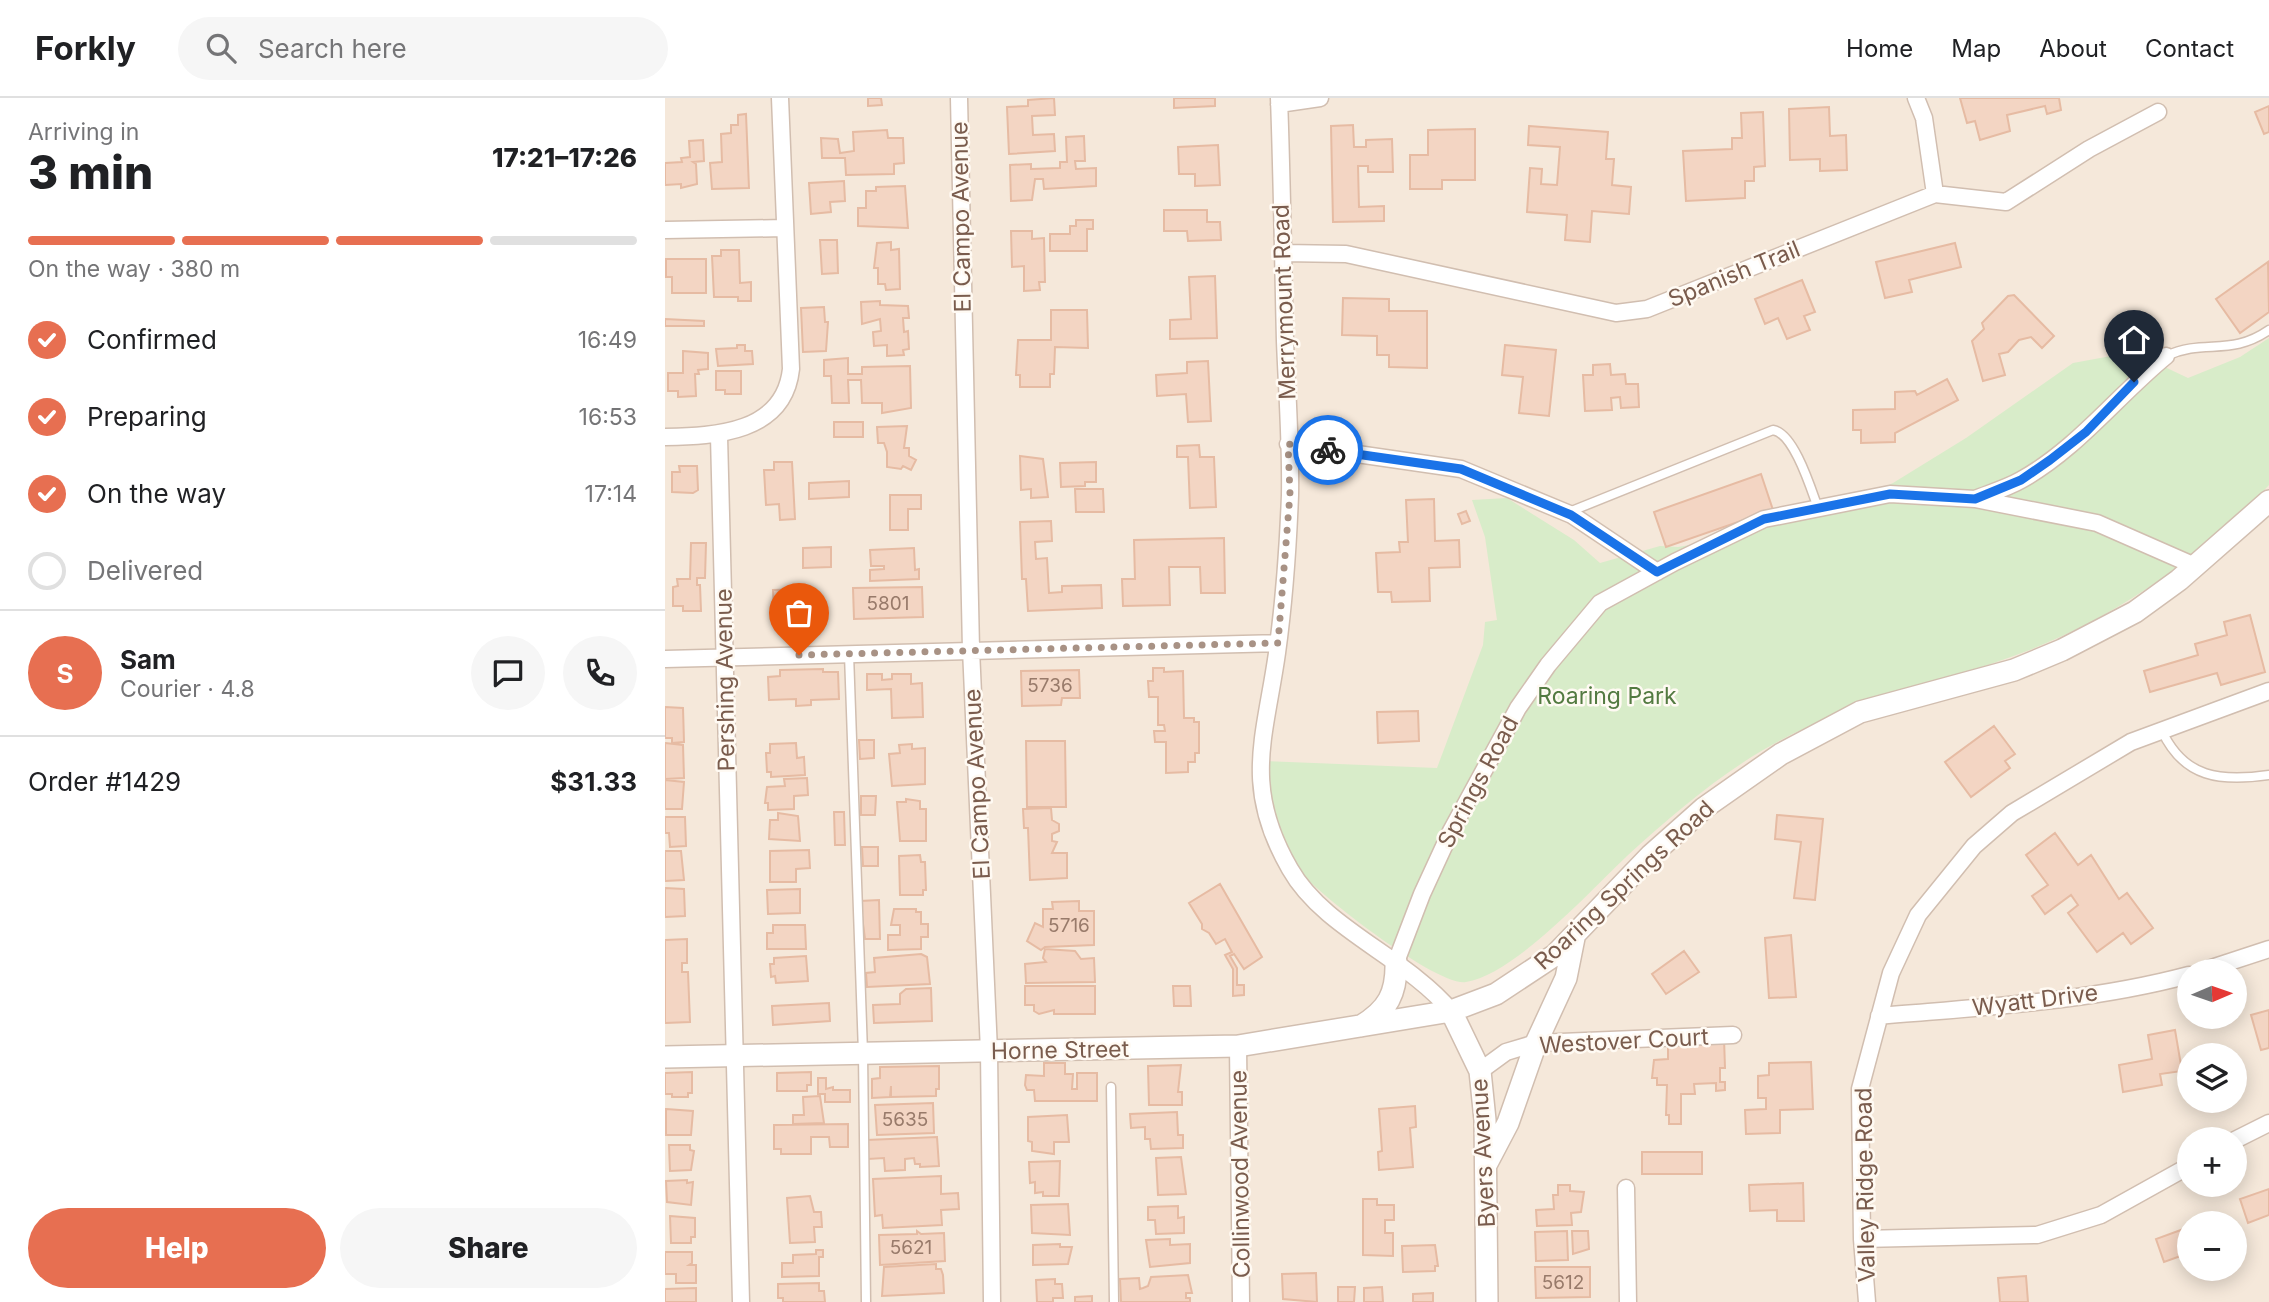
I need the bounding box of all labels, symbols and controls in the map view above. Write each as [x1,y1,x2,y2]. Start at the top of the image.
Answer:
search box [178,17,668,80]
text: Forkly [35,28,136,68]
icon: search [202,29,240,67]
text: Search here [258,33,407,64]
text: Home [1846,34,1913,63]
text: Map [1951,34,2001,63]
text: About [2039,34,2107,63]
text: Contact [2145,34,2234,63]
text: Arriving in [28,118,139,146]
street label: El Campo Avenue [945,121,977,313]
text: 17:21–17:26 [492,142,637,173]
text: 3 min [28,144,153,200]
street label: Merrymount Road [1267,204,1301,400]
street label: Spanish Trail [1664,235,1804,313]
text: On the way · 380 m [28,255,240,283]
pin [2104,310,2164,382]
icon: check [28,321,66,359]
icon: home [2115,321,2153,359]
text: Confirmed [87,324,217,355]
text: 16:49 [578,326,637,354]
icon: check [28,398,66,436]
text: Preparing [87,401,207,432]
text: 16:53 [579,403,637,431]
courier [1293,415,1363,485]
icon: bike [1309,431,1347,469]
icon: check [28,475,66,513]
text: On the way [87,478,226,509]
text: 17:14 [585,480,637,508]
text: Delivered [87,555,203,586]
pin [769,583,829,655]
street label: Pershing Avenue [709,588,741,772]
house number: 5801 [866,592,910,615]
icon: bag [780,594,818,632]
button: chat [471,636,545,710]
button: phone [563,636,637,710]
text: Sam [120,644,176,675]
text: S [56,658,74,689]
house number: 5736 [1027,674,1073,697]
text: Courier · 4.8 [120,675,255,703]
park label: Roaring Park [1537,682,1677,710]
street label: El Campo Avenue [958,688,996,880]
street label: Springs Road [1432,711,1524,853]
text: Order #1429 [28,766,181,797]
text: $31.33 [550,766,637,797]
street label: Roaring Springs Road [1528,795,1720,975]
house number: 5716 [1048,914,1090,937]
north arrow [2177,959,2247,1029]
map controls [2177,959,2247,1281]
street label: Wyatt Drive [1971,978,2099,1022]
street label: Westover Court [1539,1023,1710,1059]
street label: Horne Street [991,1035,1130,1065]
button: layers [2177,1043,2247,1113]
street label: Collinwood Avenue [1224,1070,1256,1278]
street label: Byers Avenue [1465,1078,1501,1228]
street label: Valley Ridge Road [1849,1087,1881,1283]
house number: 5635 [882,1108,928,1131]
button: + [2177,1127,2247,1197]
button: Help [28,1208,326,1288]
button: Share [340,1208,637,1288]
button: − [2177,1211,2247,1281]
house number: 5621 [890,1236,932,1259]
house number: 5612 [1542,1271,1584,1294]

